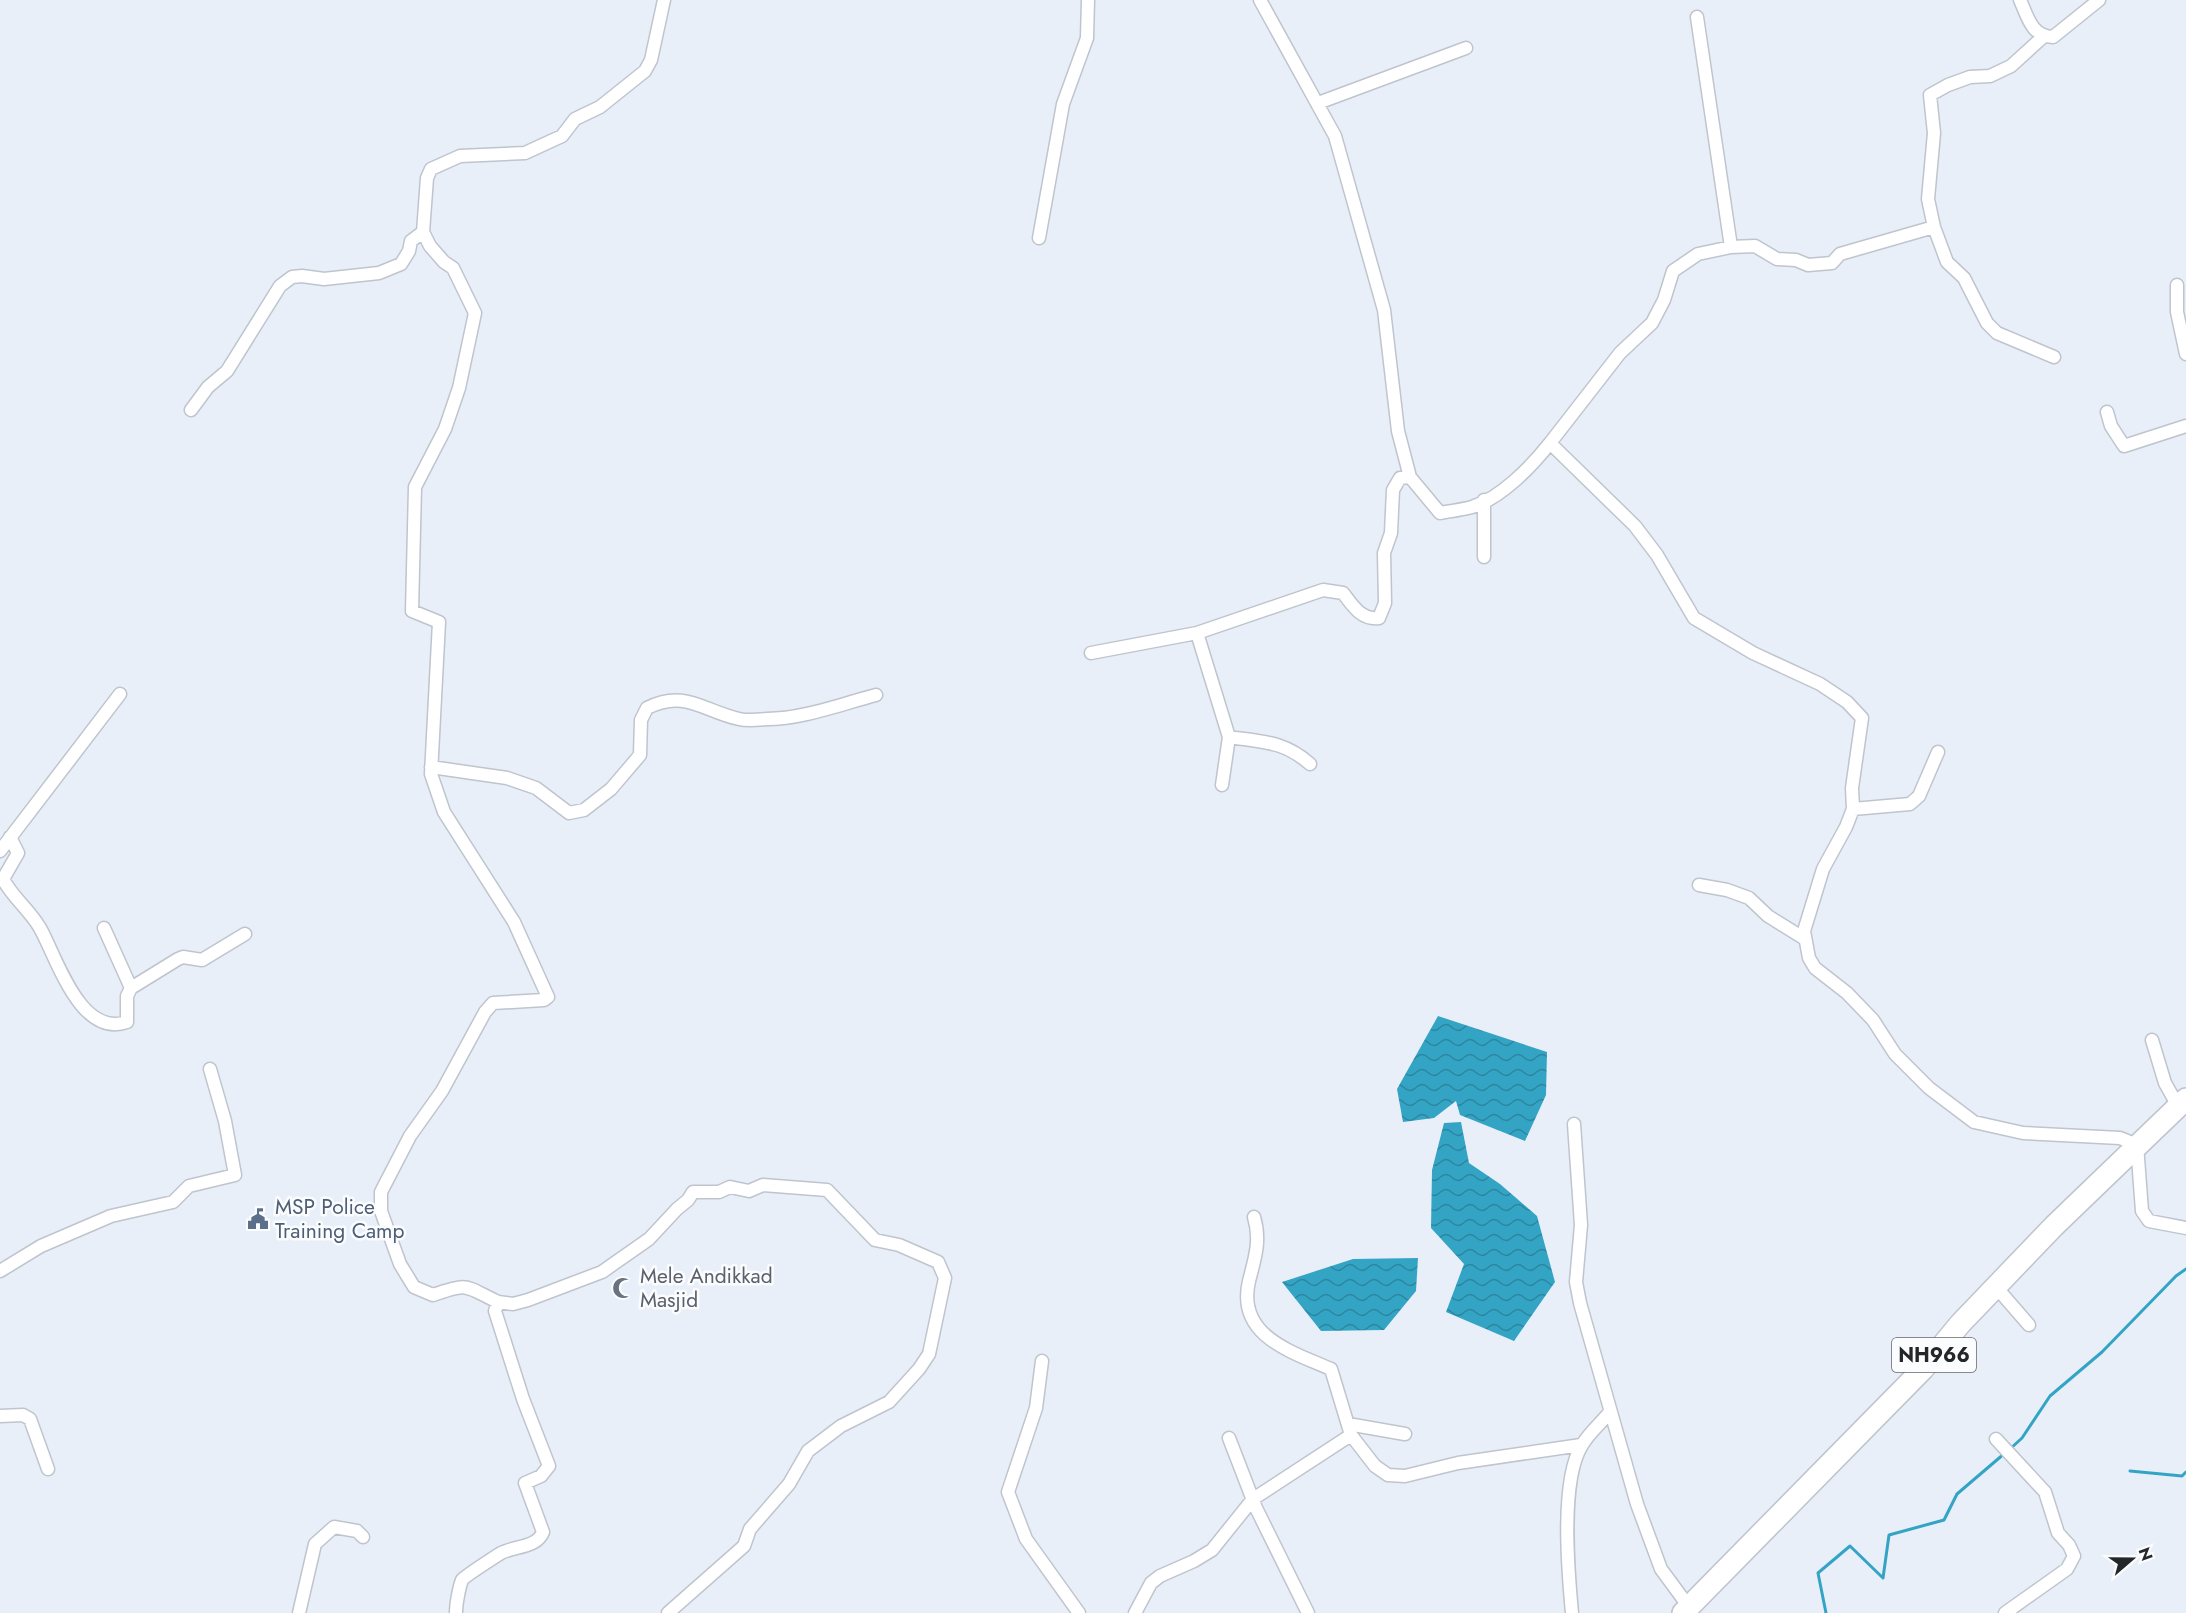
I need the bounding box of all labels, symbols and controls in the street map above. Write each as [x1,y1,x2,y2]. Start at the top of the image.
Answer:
place label: MSP Police Training Camp [275,1192,404,1246]
public building icon: MSP Police Training Camp [246,1207,270,1231]
place label: Mele Andikkad Masjid [640,1261,773,1315]
mosque icon: Mele Andikkad Masjid [611,1276,635,1300]
road number: NH966 [1892,1338,1976,1372]
north arrow [2102,1529,2162,1589]
text: N [2133,1544,2159,1564]

